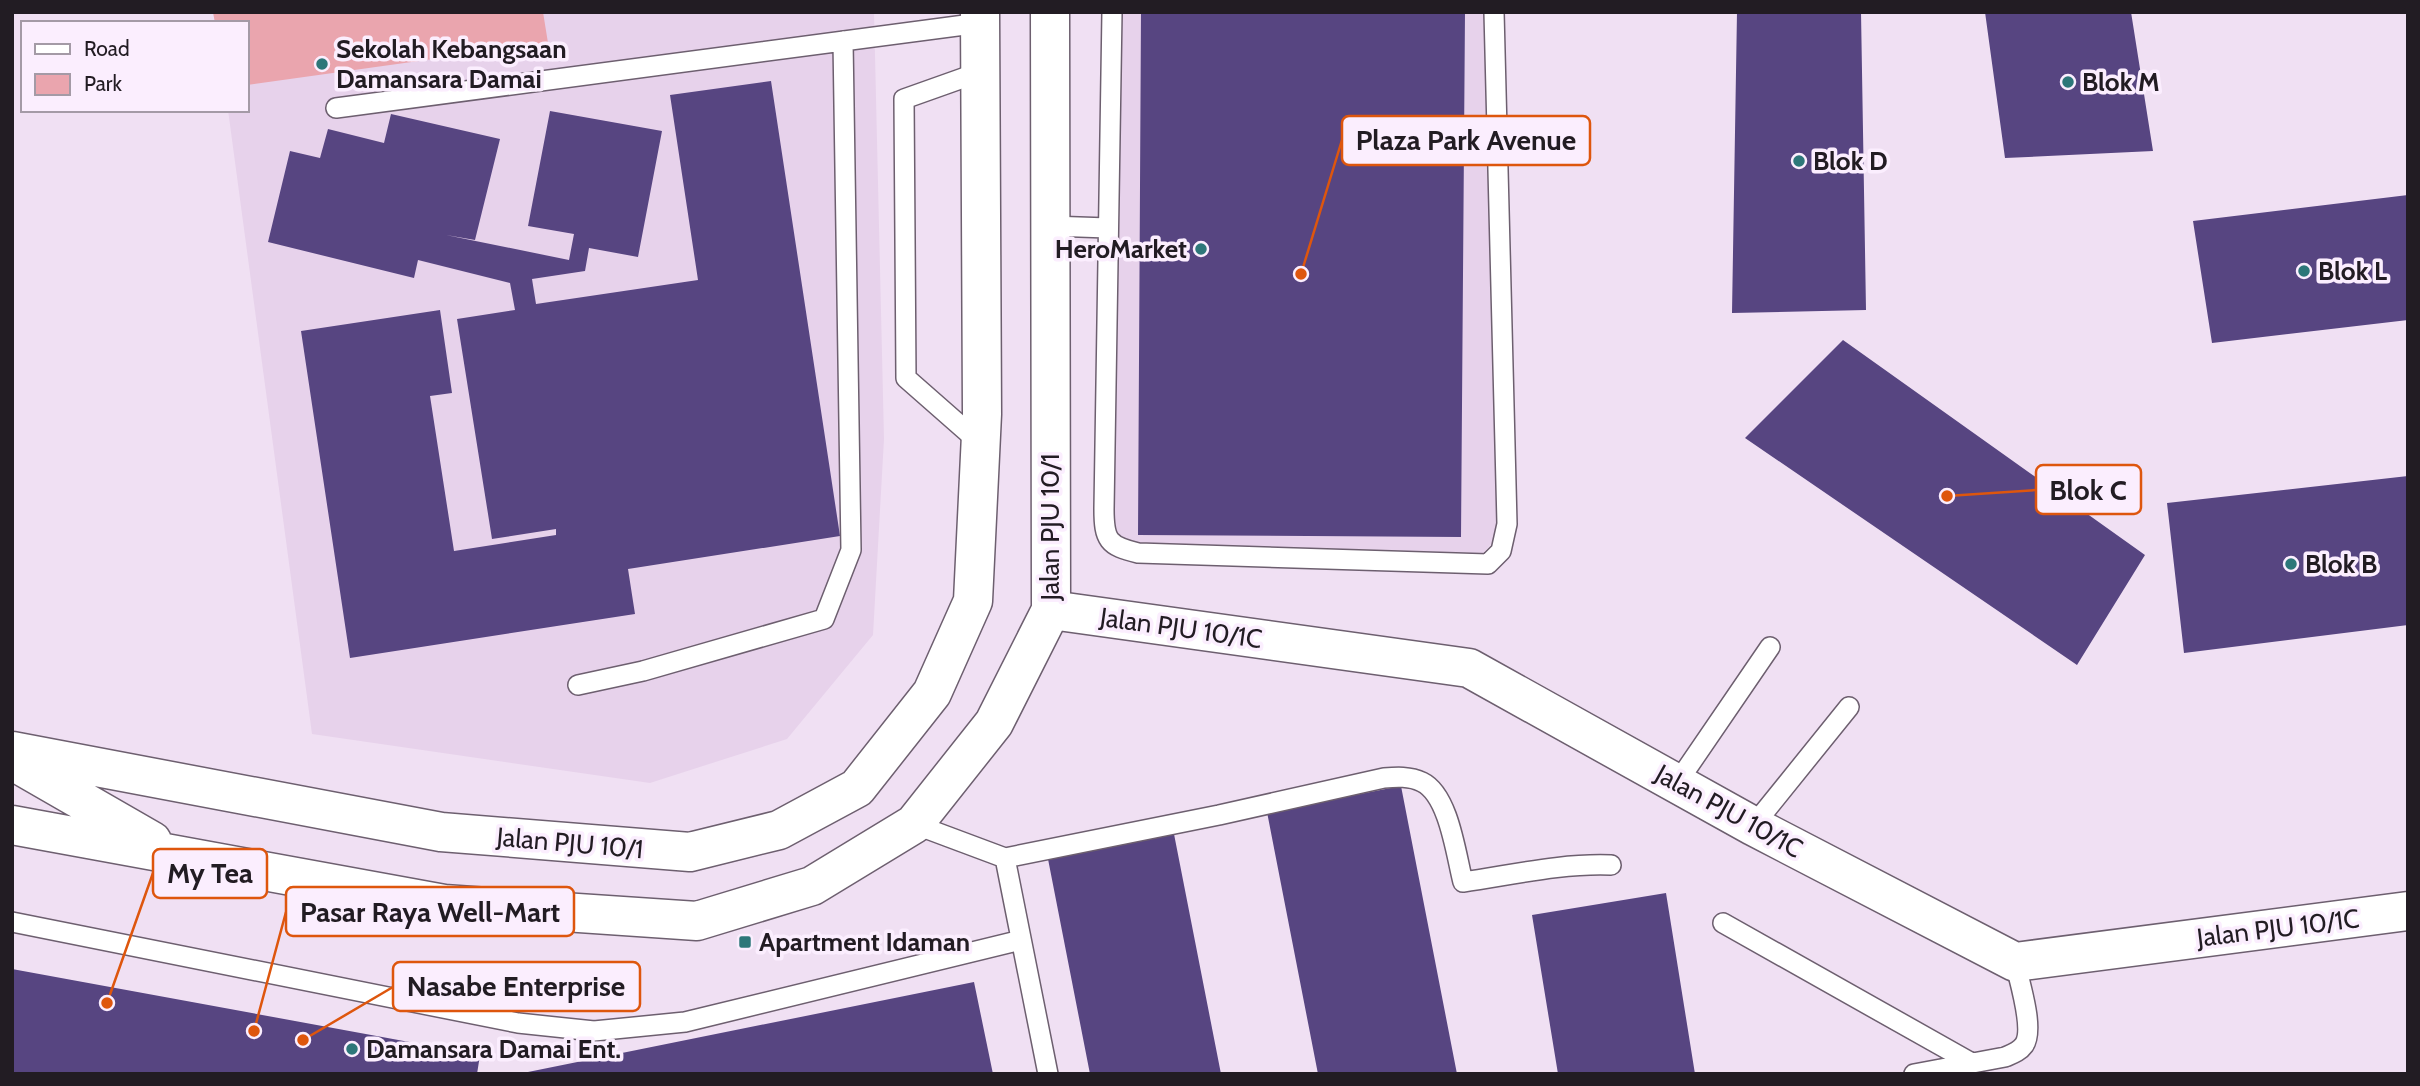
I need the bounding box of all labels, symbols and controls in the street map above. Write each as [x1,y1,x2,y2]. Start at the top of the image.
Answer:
legend [21,21,248,112]
place label: Sekolah Kebangsaan Damansara Damai [336,33,567,95]
text: Road [84,36,130,61]
marker: Sekolah Kebangsaan Damansara Damai [314,56,330,72]
place label: Blok M [2082,66,2160,98]
text: Park [84,71,122,96]
marker: Blok M [2060,74,2076,90]
callout: Plaza Park Avenue [1342,116,1590,165]
text: Plaza Park Avenue [1356,123,1576,157]
place label: Blok D [1813,145,1888,177]
marker: Blok D [1791,153,1807,169]
place label: HeroMarket [1055,233,1187,265]
marker: HeroMarket [1193,241,1209,257]
place label: Blok L [2318,255,2387,287]
marker: Blok L [2296,263,2312,279]
street label: Jalan PJU 10/1 [1034,453,1066,602]
callout: Blok C [2036,465,2141,514]
text: Blok C [2049,473,2127,507]
place label: Blok B [2305,548,2377,580]
marker: Blok B [2283,556,2299,572]
street label: Jalan PJU 10/1C [1097,601,1264,655]
street label: Jalan PJU 10/1C [1649,757,1808,865]
street label: Jalan PJU 10/1 [494,821,645,865]
callout: My Tea [153,849,267,898]
text: My Tea [167,856,253,890]
callout: Pasar Raya Well-Mart [286,887,574,936]
text: Pasar Raya Well-Mart [300,895,560,929]
street label: Jalan PJU 10/1C [2194,902,2361,954]
place label: Apartment Idaman [759,926,970,958]
marker: Apartment Idaman [737,934,753,950]
callout: Nasabe Enterprise [393,962,640,1011]
text: Nasabe Enterprise [407,969,625,1003]
place label: Damansara Damai Ent. [366,1033,621,1065]
marker: Damansara Damai Ent. [344,1041,360,1057]

